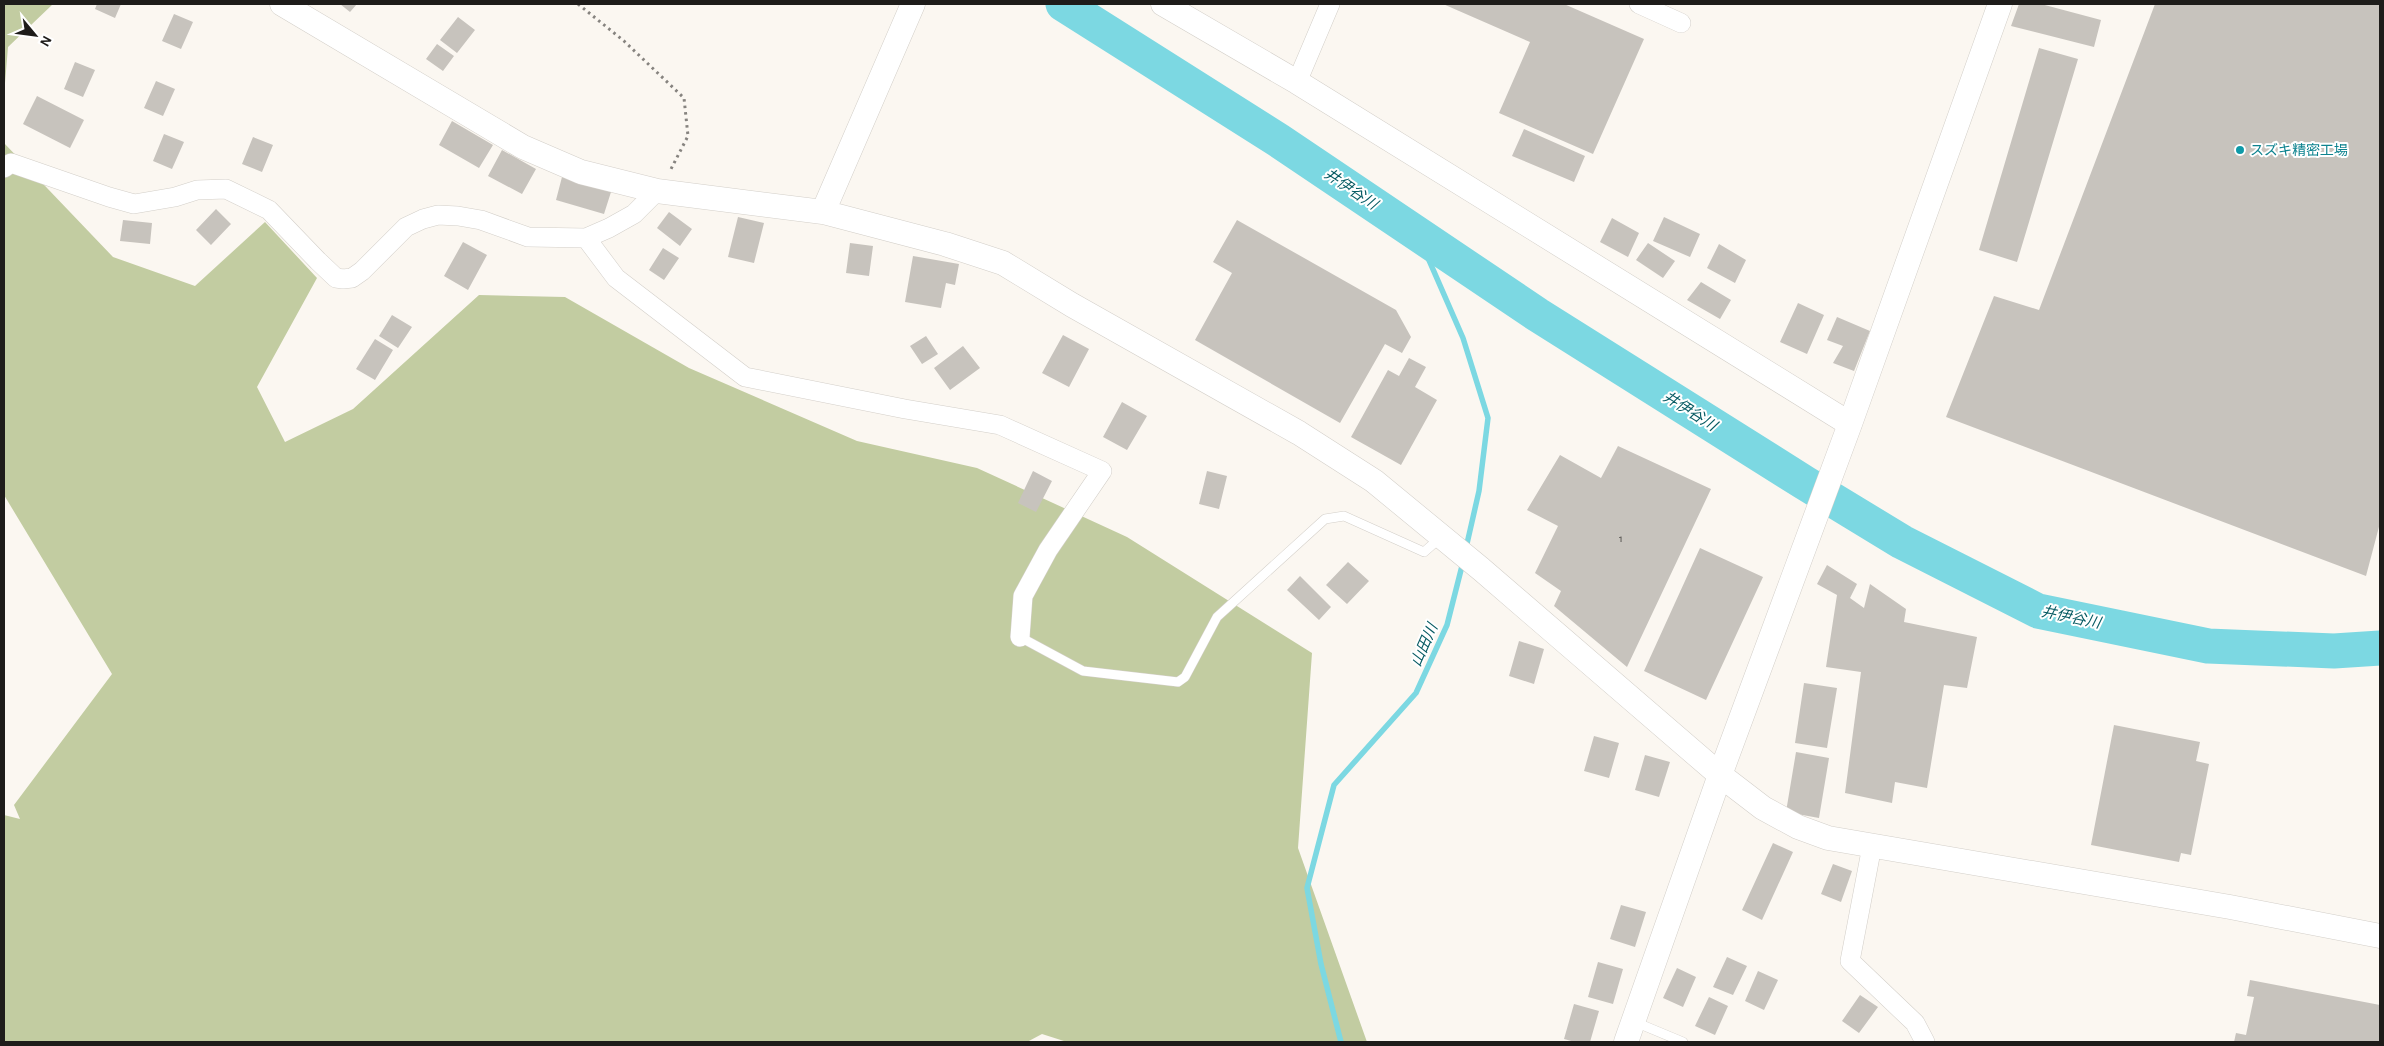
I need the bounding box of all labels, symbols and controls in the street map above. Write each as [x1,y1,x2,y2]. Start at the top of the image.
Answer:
north arrow [10,10,60,60]
text: N [37,33,54,48]
place label: スズキ精密工場 [2250,142,2348,158]
marker: スズキ精密工場 [2234,144,2246,156]
water label: 井伊谷川 [1322,166,1382,214]
water label: 井伊谷川 [1660,388,1721,435]
house number: 1 [1619,533,1623,544]
water label: 井伊谷川 [2040,603,2104,631]
water label: 山田川 [1408,619,1441,669]

